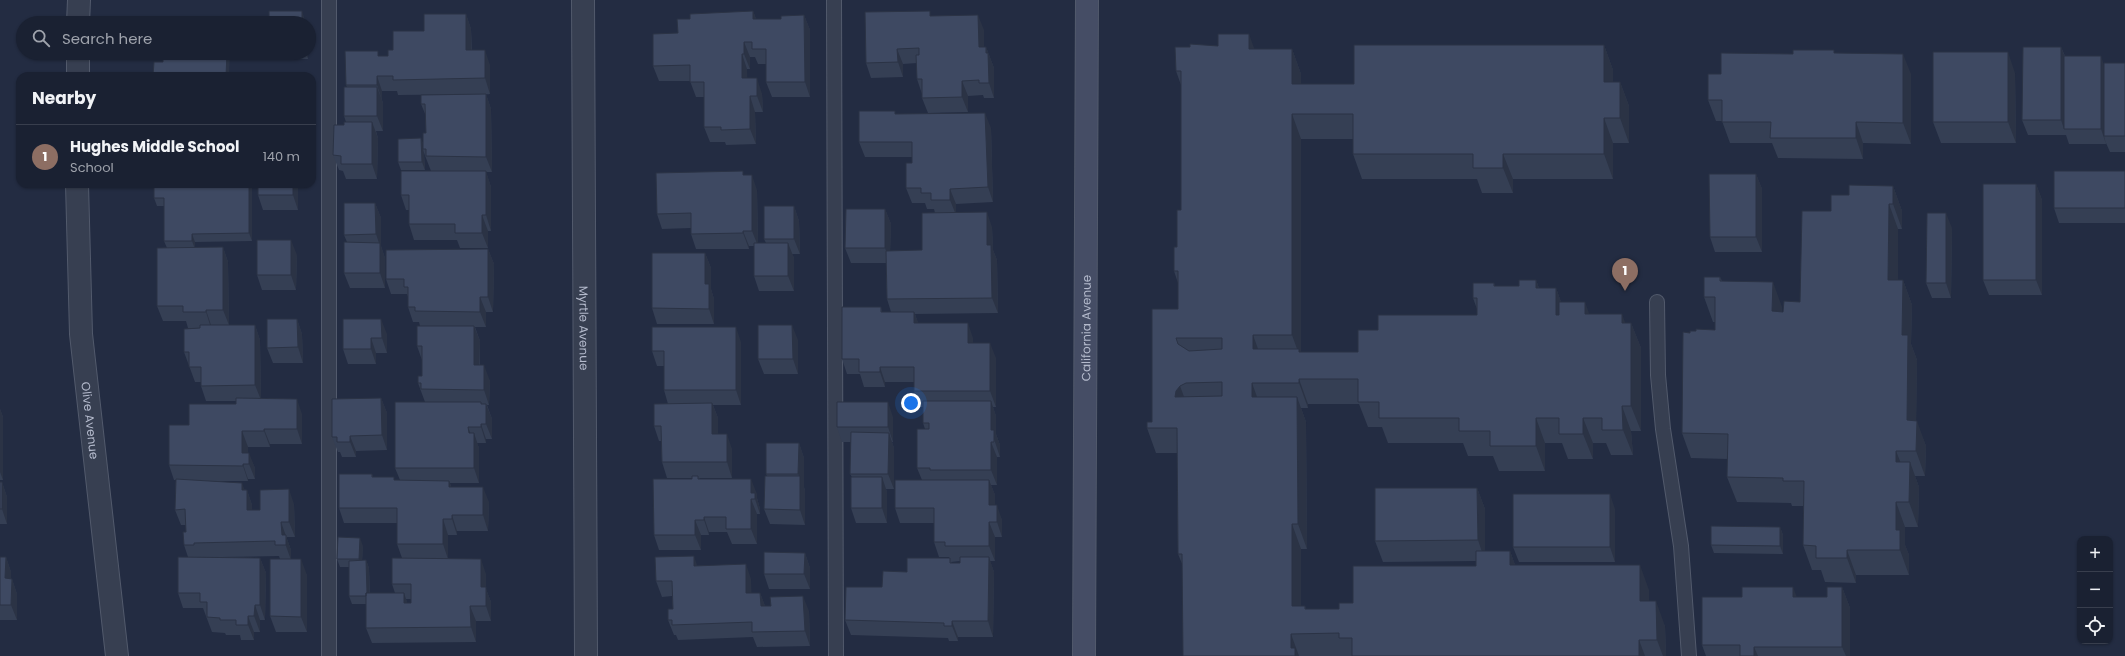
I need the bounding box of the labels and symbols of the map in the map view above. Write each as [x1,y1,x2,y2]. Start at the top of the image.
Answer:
pin: 1 [1612,258,1638,291]
street label: California Avenue [1077,275,1094,381]
street label: Myrtle Avenue [576,286,593,370]
street label: Olive Avenue [78,381,103,460]
your location [901,393,921,413]

